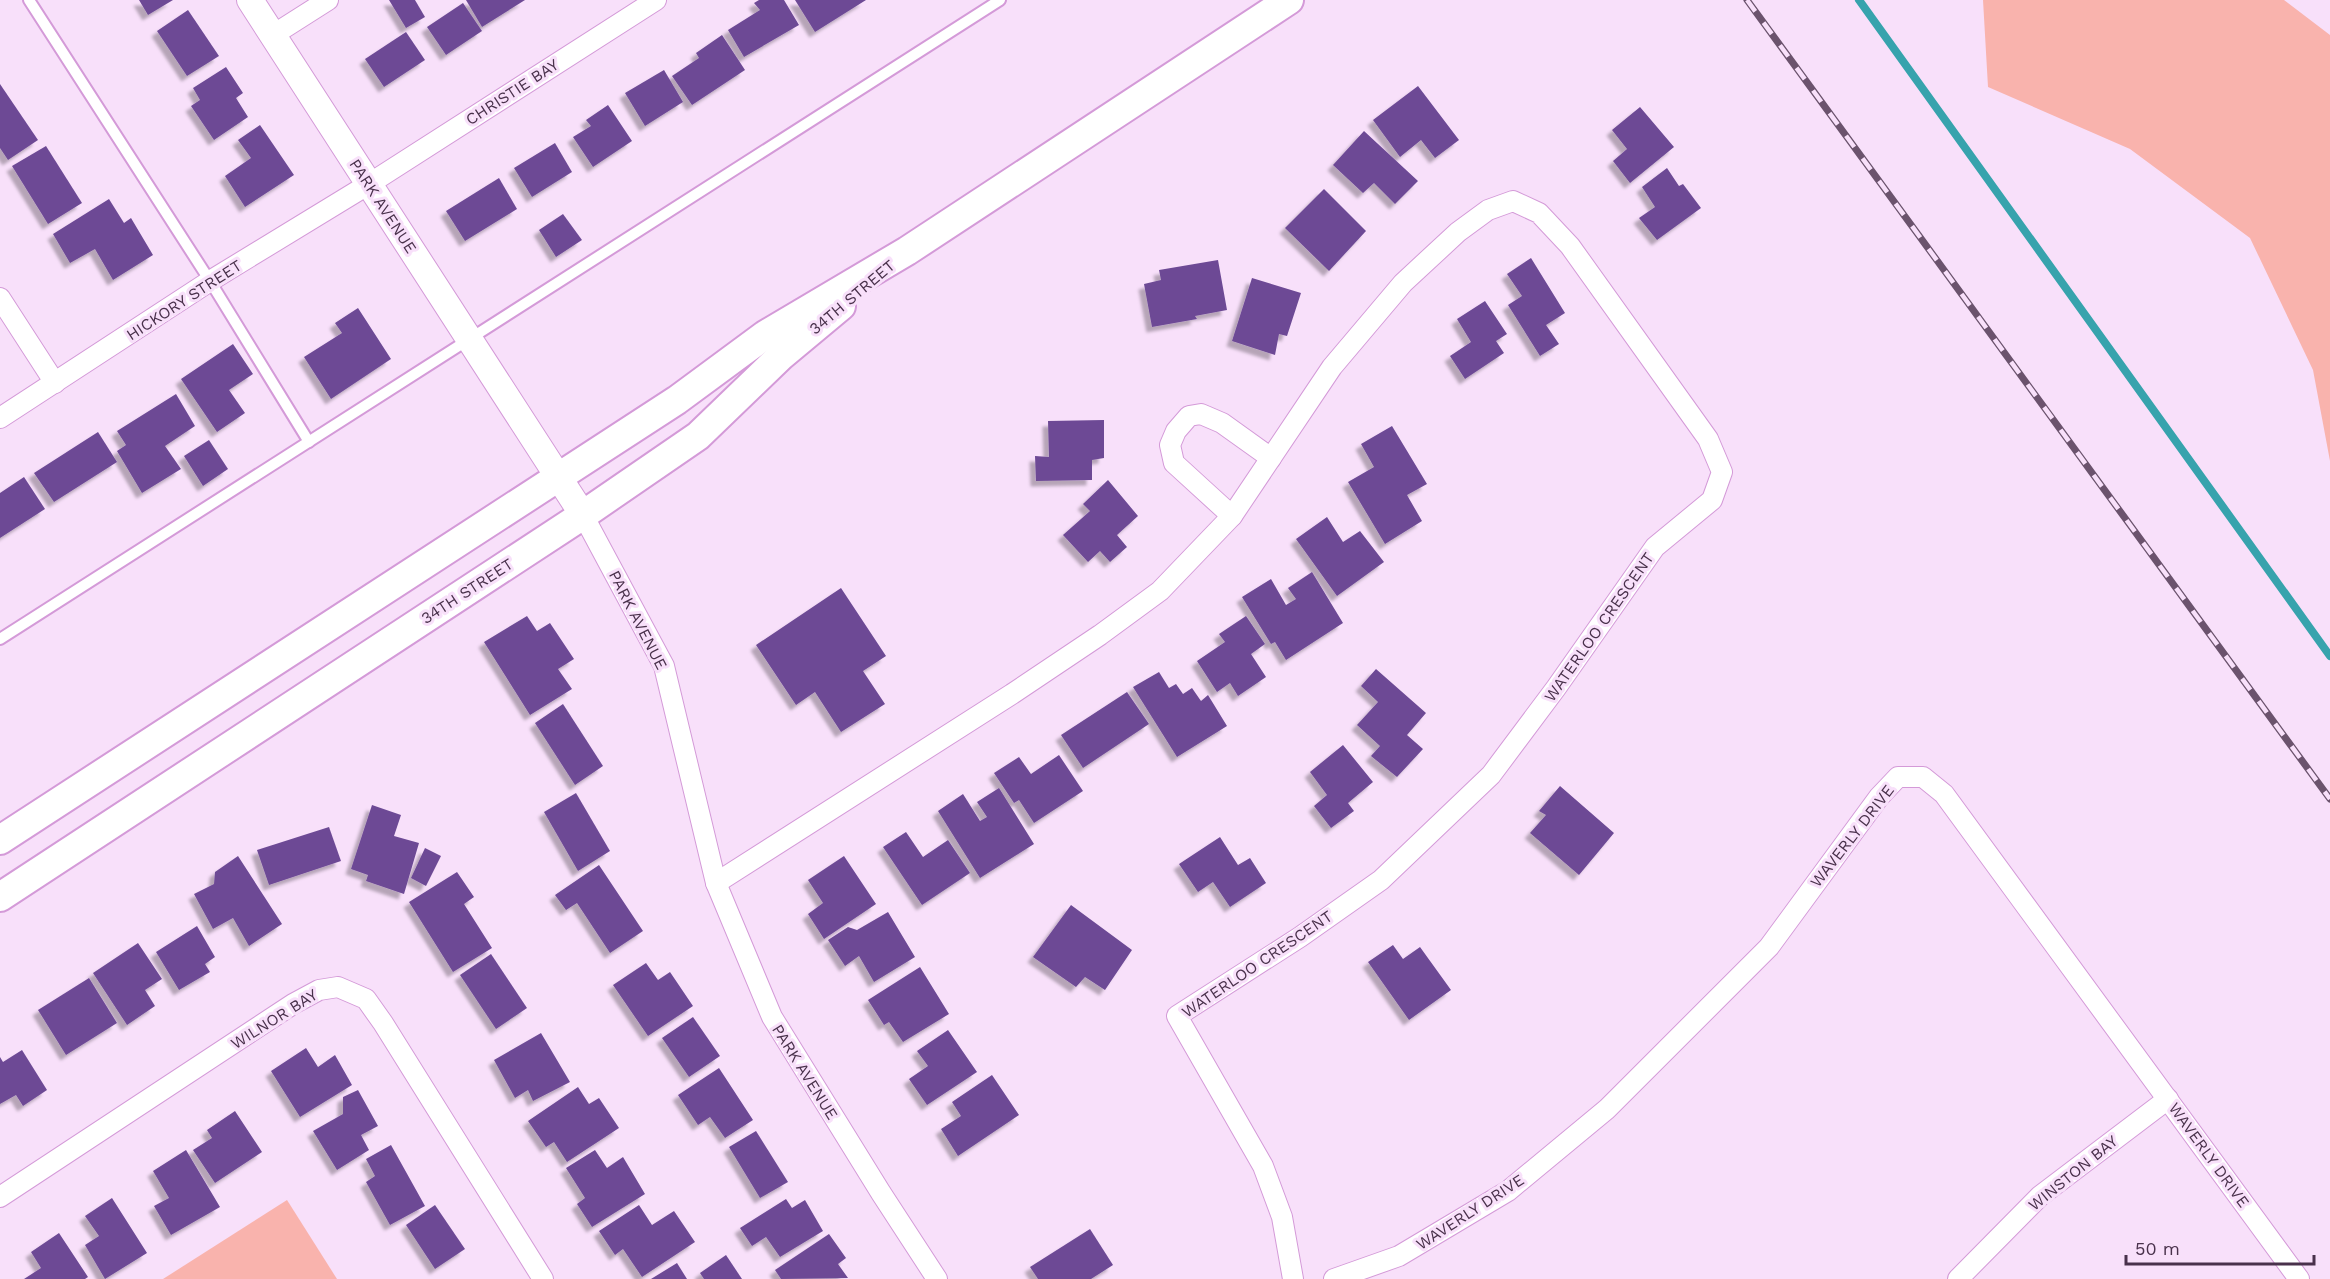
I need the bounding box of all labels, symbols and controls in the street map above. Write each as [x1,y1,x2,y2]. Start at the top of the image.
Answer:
street label: CHRISTIE BAY [462,55,562,129]
street label: PARK AVENUE [345,155,421,257]
street label: HICKORY STREET [123,255,246,344]
street label: 34TH STREET [805,256,899,338]
street label: WATERLOO CRESCENT [1540,549,1658,705]
street label: 34TH STREET [417,554,517,628]
street label: PARK AVENUE [605,567,671,673]
street label: WAVERLY DRIVE [1806,781,1898,891]
street label: WATERLOO CRESCENT [1178,906,1336,1022]
street label: WILNOR BAY [227,985,321,1053]
street label: PARK AVENUE [768,1021,842,1123]
street label: WAVERLY DRIVE [2165,1099,2253,1211]
street label: WINSTON BAY [2025,1131,2121,1215]
street label: WAVERLY DRIVE [1413,1170,1527,1254]
scale bar [2126,1228,2314,1266]
text: 50 m [2135,1238,2180,1259]

